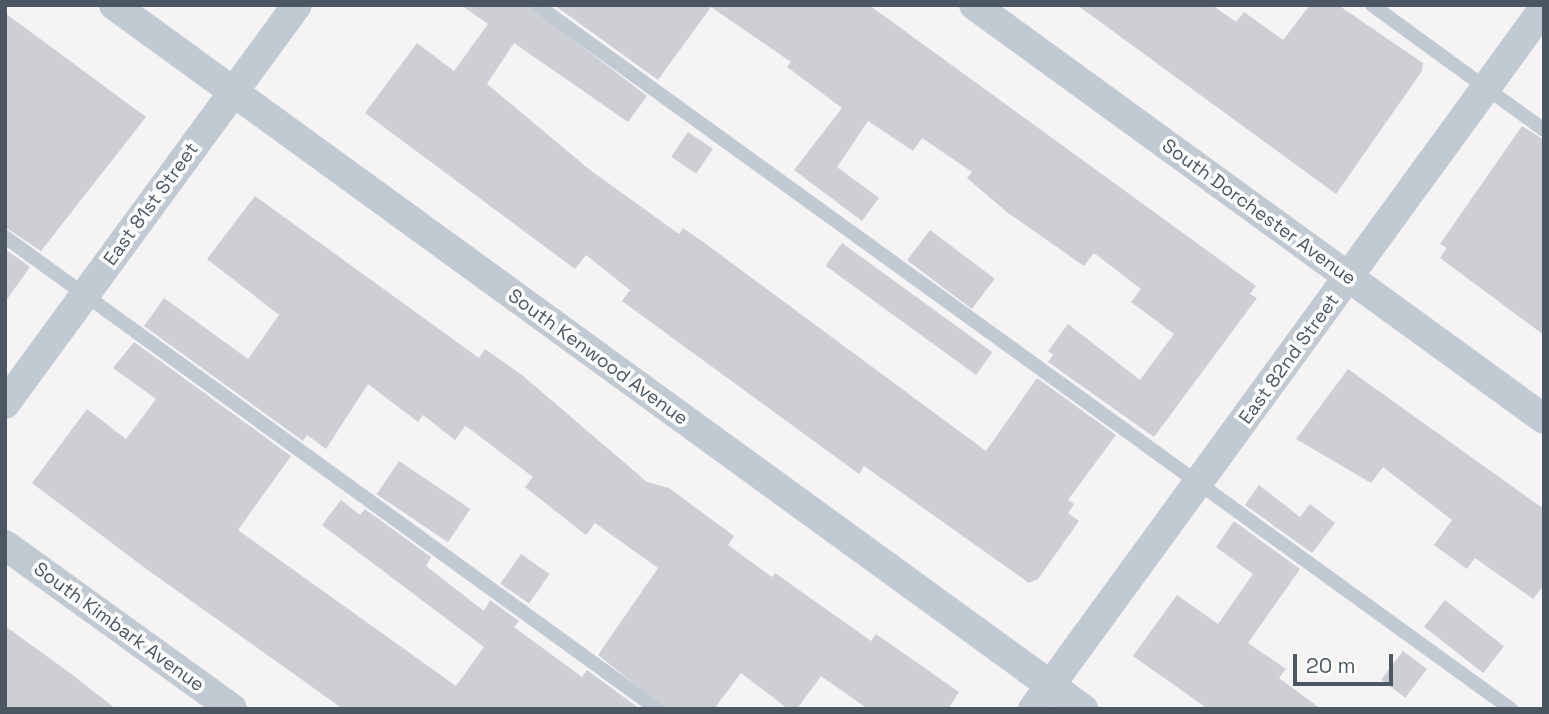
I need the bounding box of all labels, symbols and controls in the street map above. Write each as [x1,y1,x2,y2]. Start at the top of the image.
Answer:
street label: South Dorchester Avenue [1158,134,1360,290]
street label: East 81st Street [99,138,203,270]
street label: South Kenwood Avenue [504,284,692,430]
street label: East 82nd Street [1234,290,1344,428]
street label: South Kimbark Avenue [29,557,209,697]
scale bar [1297,640,1397,684]
text: 20 m [1306,652,1356,679]

